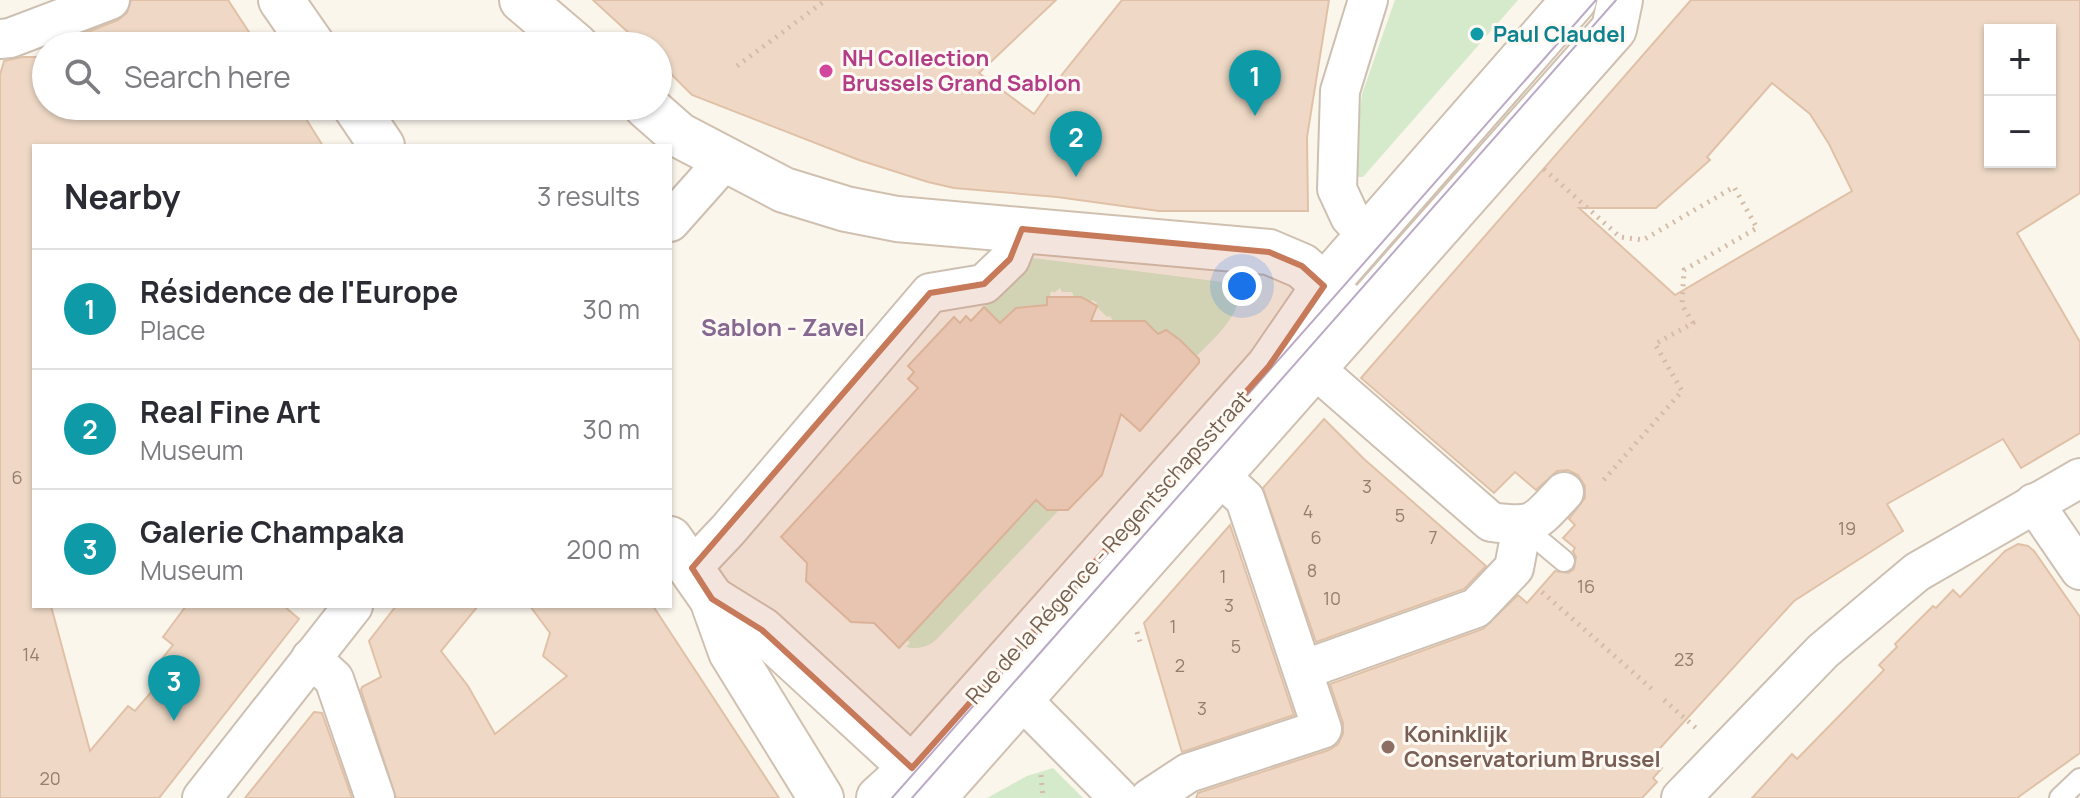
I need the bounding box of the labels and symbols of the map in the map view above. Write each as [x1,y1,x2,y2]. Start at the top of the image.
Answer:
place label: Paul Claudel [1493,19,1626,49]
marker: Paul Claudel [1468,25,1486,43]
place label: NH Collection Brussels Grand Sablon [842,43,1081,98]
pin: 1 [1229,50,1281,116]
marker: NH Collection Brussels Grand Sablon [817,62,835,80]
pin: 2 [1050,111,1102,177]
your location [1222,266,1262,306]
district label: Sablon - Zavel [701,310,865,343]
street label: Rue de la Régence - Regentschapsstraat [959,383,1257,711]
house number: 6 [11,465,23,489]
house number: 3 [1362,474,1372,498]
house number: 4 [1303,499,1313,523]
house number: 5 [1395,503,1405,527]
house number: 19 [1838,516,1856,540]
house number: 6 [1310,525,1322,549]
house number: 7 [1428,525,1438,549]
house number: 8 [1307,558,1317,582]
house number: 1 [1219,564,1227,588]
house number: 16 [1577,574,1595,598]
house number: 10 [1323,586,1341,610]
house number: 3 [1224,593,1234,617]
house number: 1 [1169,614,1177,638]
house number: 5 [1231,634,1241,658]
house number: 14 [22,642,40,666]
house number: 23 [1674,647,1694,671]
house number: 2 [1175,653,1185,677]
pin: 3 [148,655,200,721]
house number: 3 [1197,696,1207,720]
place label: Koninklijk Conservatorium Brussel [1404,719,1661,774]
marker: Koninklijk Conservatorium Brussel [1379,738,1397,756]
house number: 20 [39,766,61,790]

